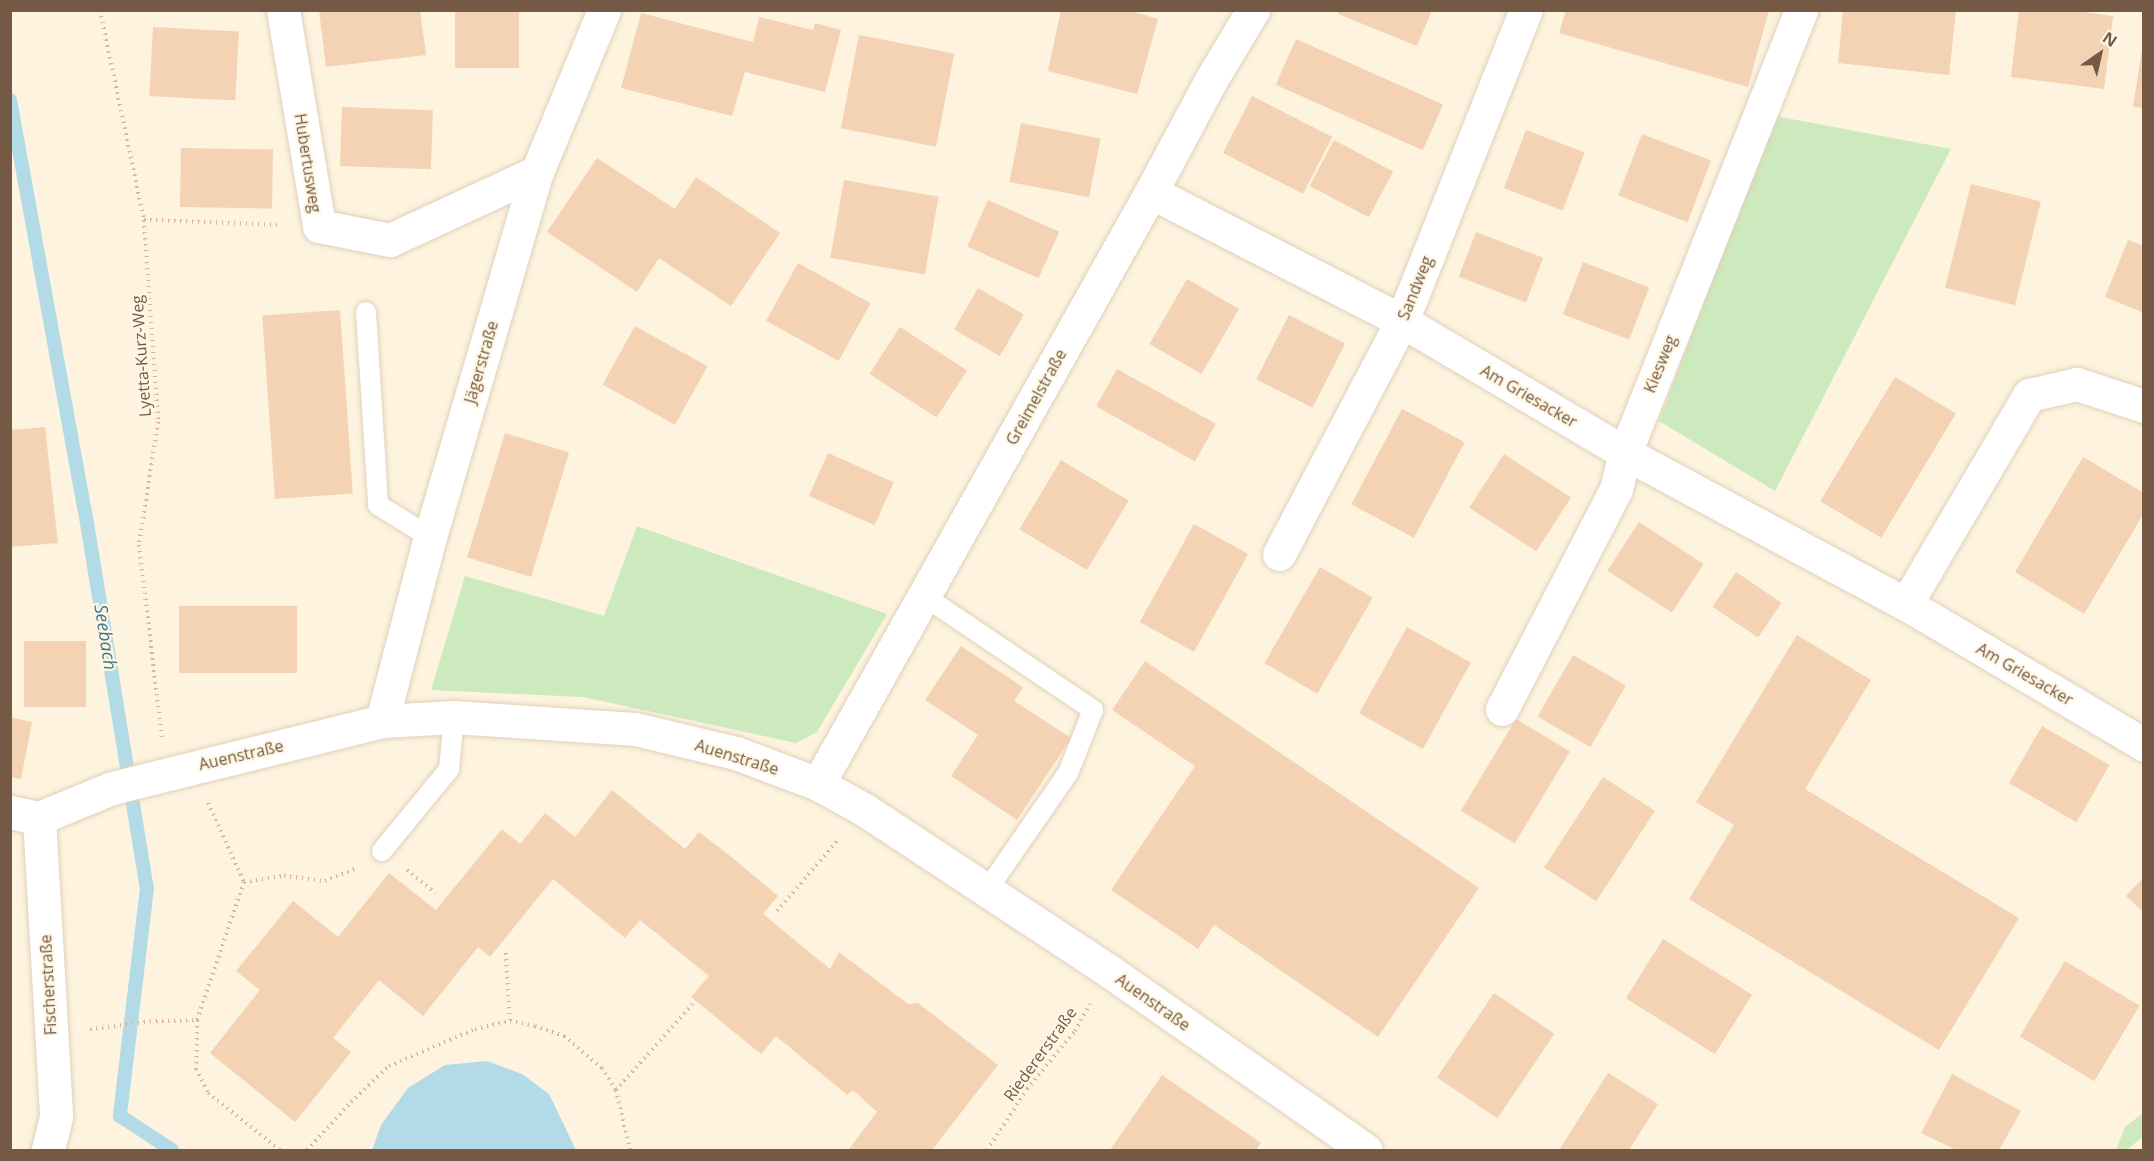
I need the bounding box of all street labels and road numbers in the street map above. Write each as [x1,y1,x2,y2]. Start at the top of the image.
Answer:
street label: Hubertusweg [291,112,325,214]
street label: Sandweg [1393,253,1437,323]
street label: Lyetta-Kurz-Weg [127,294,155,418]
street label: Jägerstraße [460,318,502,406]
street label: Kiesweg [1640,332,1680,396]
street label: Greimelstraße [1002,346,1070,448]
street label: Am Griesacker [1477,361,1581,431]
street label: Am Griesacker [1973,639,2077,709]
street label: Auenstraße [693,735,781,779]
street label: Auenstraße [197,736,285,774]
street label: Fischerstraße [36,934,60,1036]
street label: Auenstraße [1112,969,1194,1035]
street label: Riedererstraße [999,1003,1081,1105]

